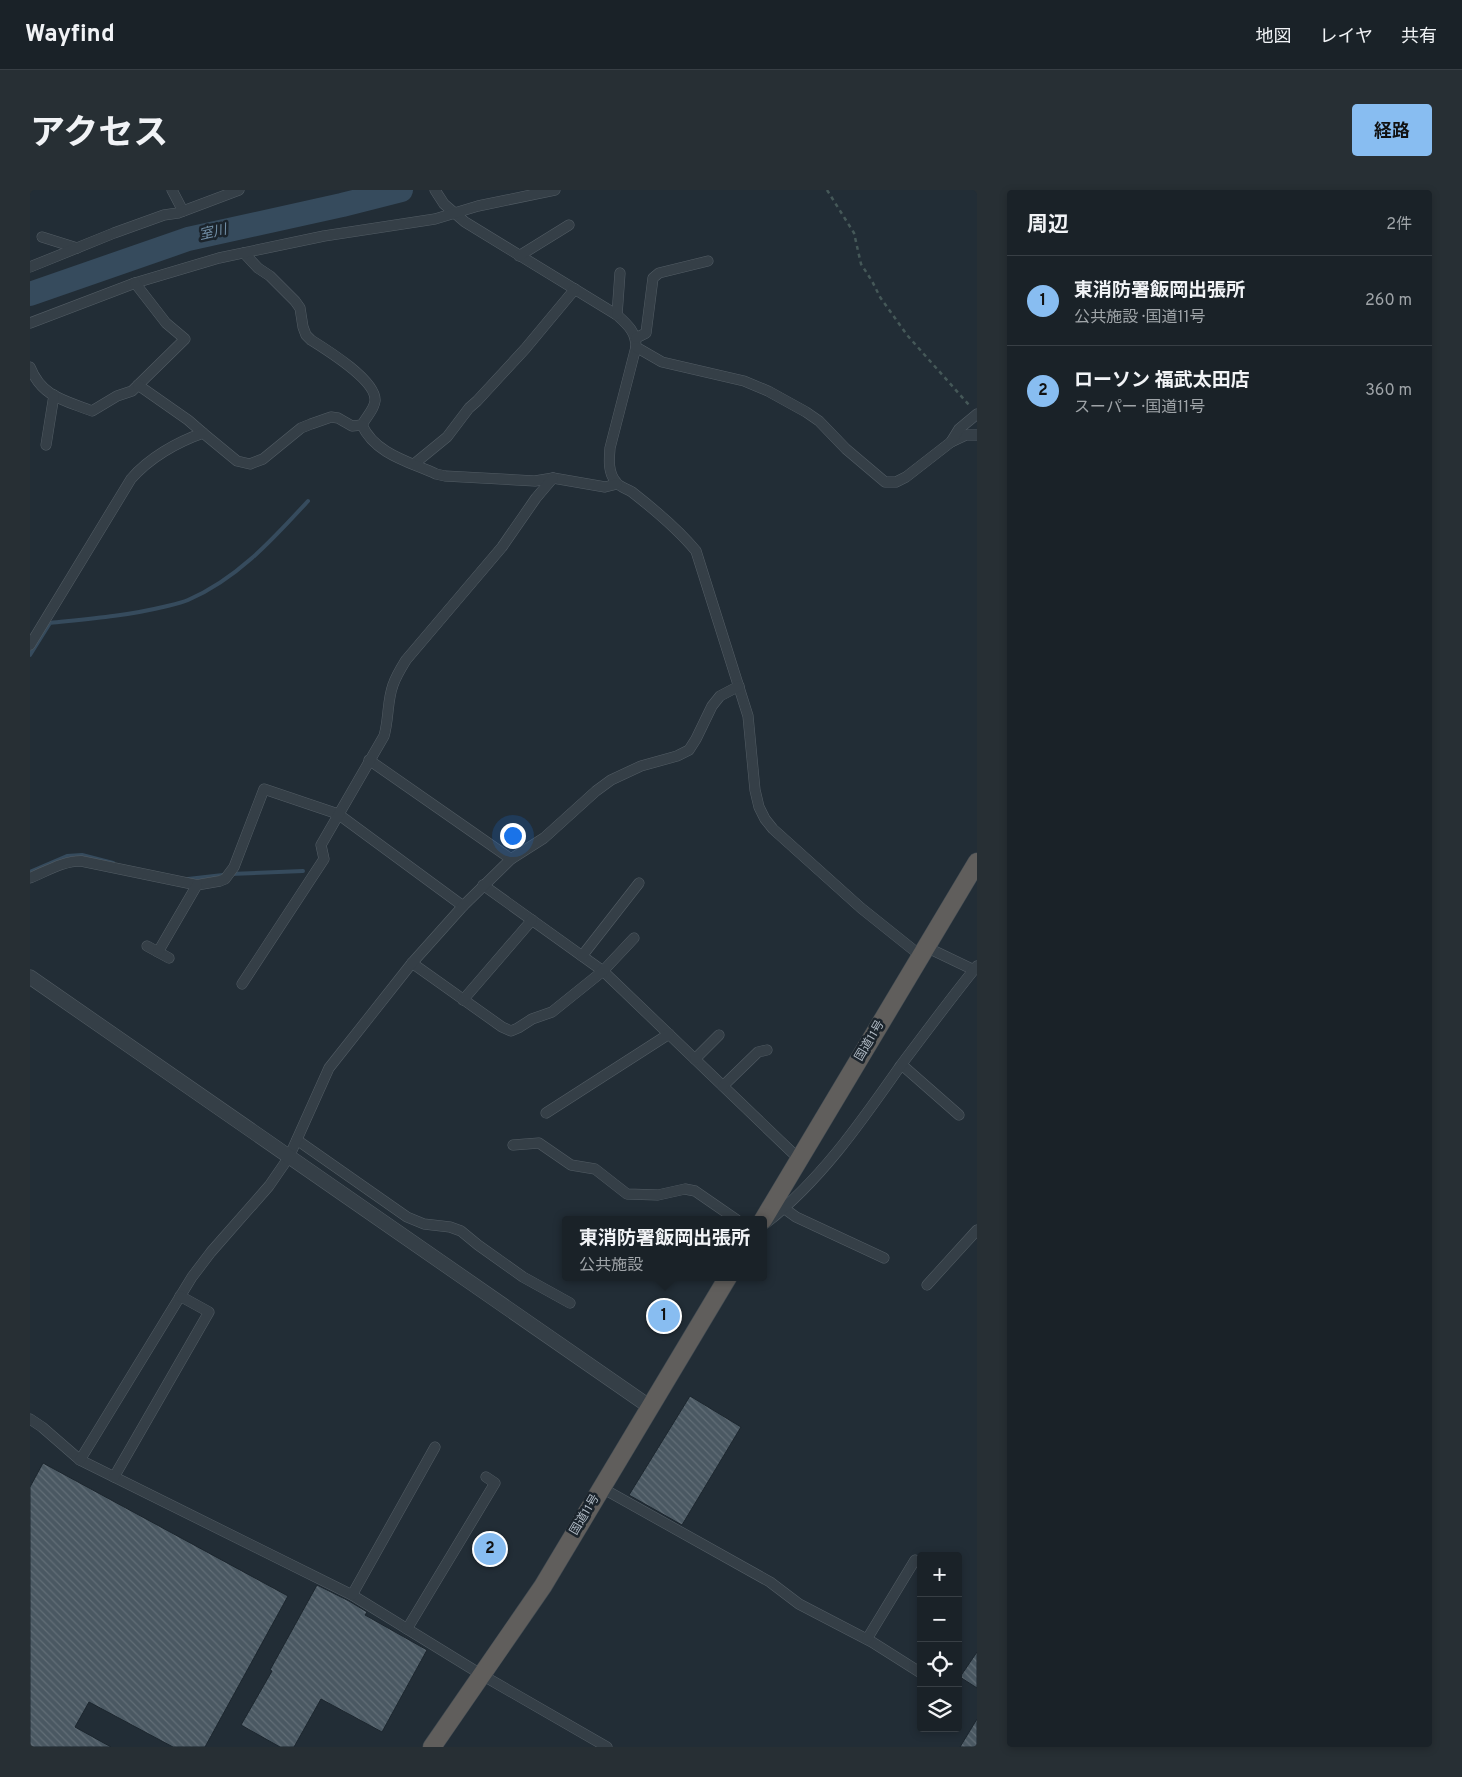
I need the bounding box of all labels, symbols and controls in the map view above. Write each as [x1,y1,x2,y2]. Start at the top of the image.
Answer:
text: Wayfind [25,20,115,50]
text: 地図 [1256,26,1292,49]
text: レイヤ [1320,26,1373,49]
text: 共有 [1401,26,1437,49]
button: 経路 [1352,104,1432,156]
text: アクセス [30,113,168,157]
text: 周辺 [1027,212,1069,239]
text: 2件 [1386,215,1412,235]
water label: 室川 [197,221,231,244]
text: 東消防署飯岡出張所 [1074,279,1245,303]
text: 1 [1040,291,1046,311]
text: 260 m [1365,291,1412,311]
text: 公共施設 · 国道11号 [1074,308,1205,328]
text: ローソン 福武太田店 [1074,369,1250,393]
text: 2 [1038,381,1048,401]
text: 360 m [1365,381,1412,401]
text: スーパー · 国道11号 [1074,398,1205,418]
your location [500,823,526,849]
street label: 国道11号 [852,1018,888,1064]
popup [562,1216,767,1281]
text: 東消防署飯岡出張所 [579,1227,750,1251]
text: 公共施設 [579,1256,643,1276]
pin: 1 [648,1297,680,1335]
street label: 国道11号 [567,1492,603,1538]
pin: 2 [474,1530,506,1568]
map controls [917,1552,962,1732]
button: + [917,1552,962,1597]
button: − [917,1597,962,1642]
button: locate [917,1642,962,1687]
button: layers [917,1687,962,1732]

